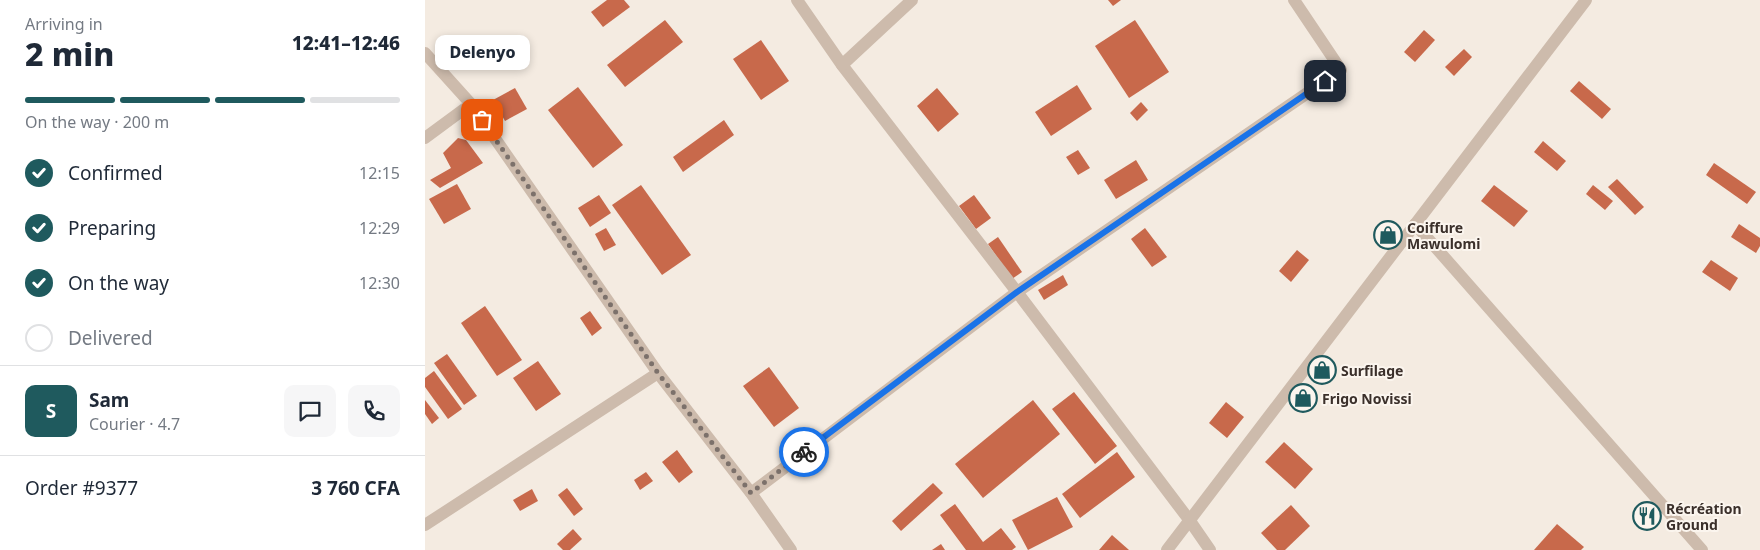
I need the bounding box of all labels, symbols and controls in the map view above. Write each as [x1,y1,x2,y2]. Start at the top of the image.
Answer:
text: Arriving in [25,13,103,35]
text: 12:41–12:46 [292,30,400,56]
text: 2 min [25,32,114,75]
callout: Delenyo [435,35,529,70]
text: Delenyo [449,41,516,63]
pin [1304,60,1346,102]
icon: home [1311,67,1339,95]
pin [461,99,503,141]
icon: bag [468,106,496,134]
text: On the way · 200 m [25,111,169,133]
icon: check [25,159,53,187]
text: Confirmed [68,160,163,186]
text: 12:15 [359,162,400,184]
icon: check [25,214,53,242]
text: Preparing [68,215,156,241]
text: 12:29 [359,217,400,239]
place label: Coiffure Mawulomi [1407,218,1480,253]
shop icon: Coiffure Mawulomi [1373,220,1403,250]
icon: check [25,269,53,297]
text: On the way [68,270,169,296]
text: 12:30 [359,272,400,294]
text: Delivered [68,325,153,351]
shop icon: Surfilage [1307,355,1337,385]
place label: Surfilage [1341,361,1403,380]
shop icon: Frigo Novissi [1288,383,1318,413]
button: chat [284,385,336,437]
button: phone [348,385,400,437]
text: Sam [89,387,129,413]
place label: Frigo Novissi [1322,389,1412,408]
text: S [46,398,56,424]
text: Courier · 4.7 [89,413,180,435]
courier [779,427,829,477]
icon: bike [790,438,818,466]
text: Order #9377 [25,475,138,501]
text: 3 760 CFA [311,475,400,501]
place label: Récréation Ground [1666,499,1742,534]
restaurant icon: Récréation Ground [1632,501,1662,531]

